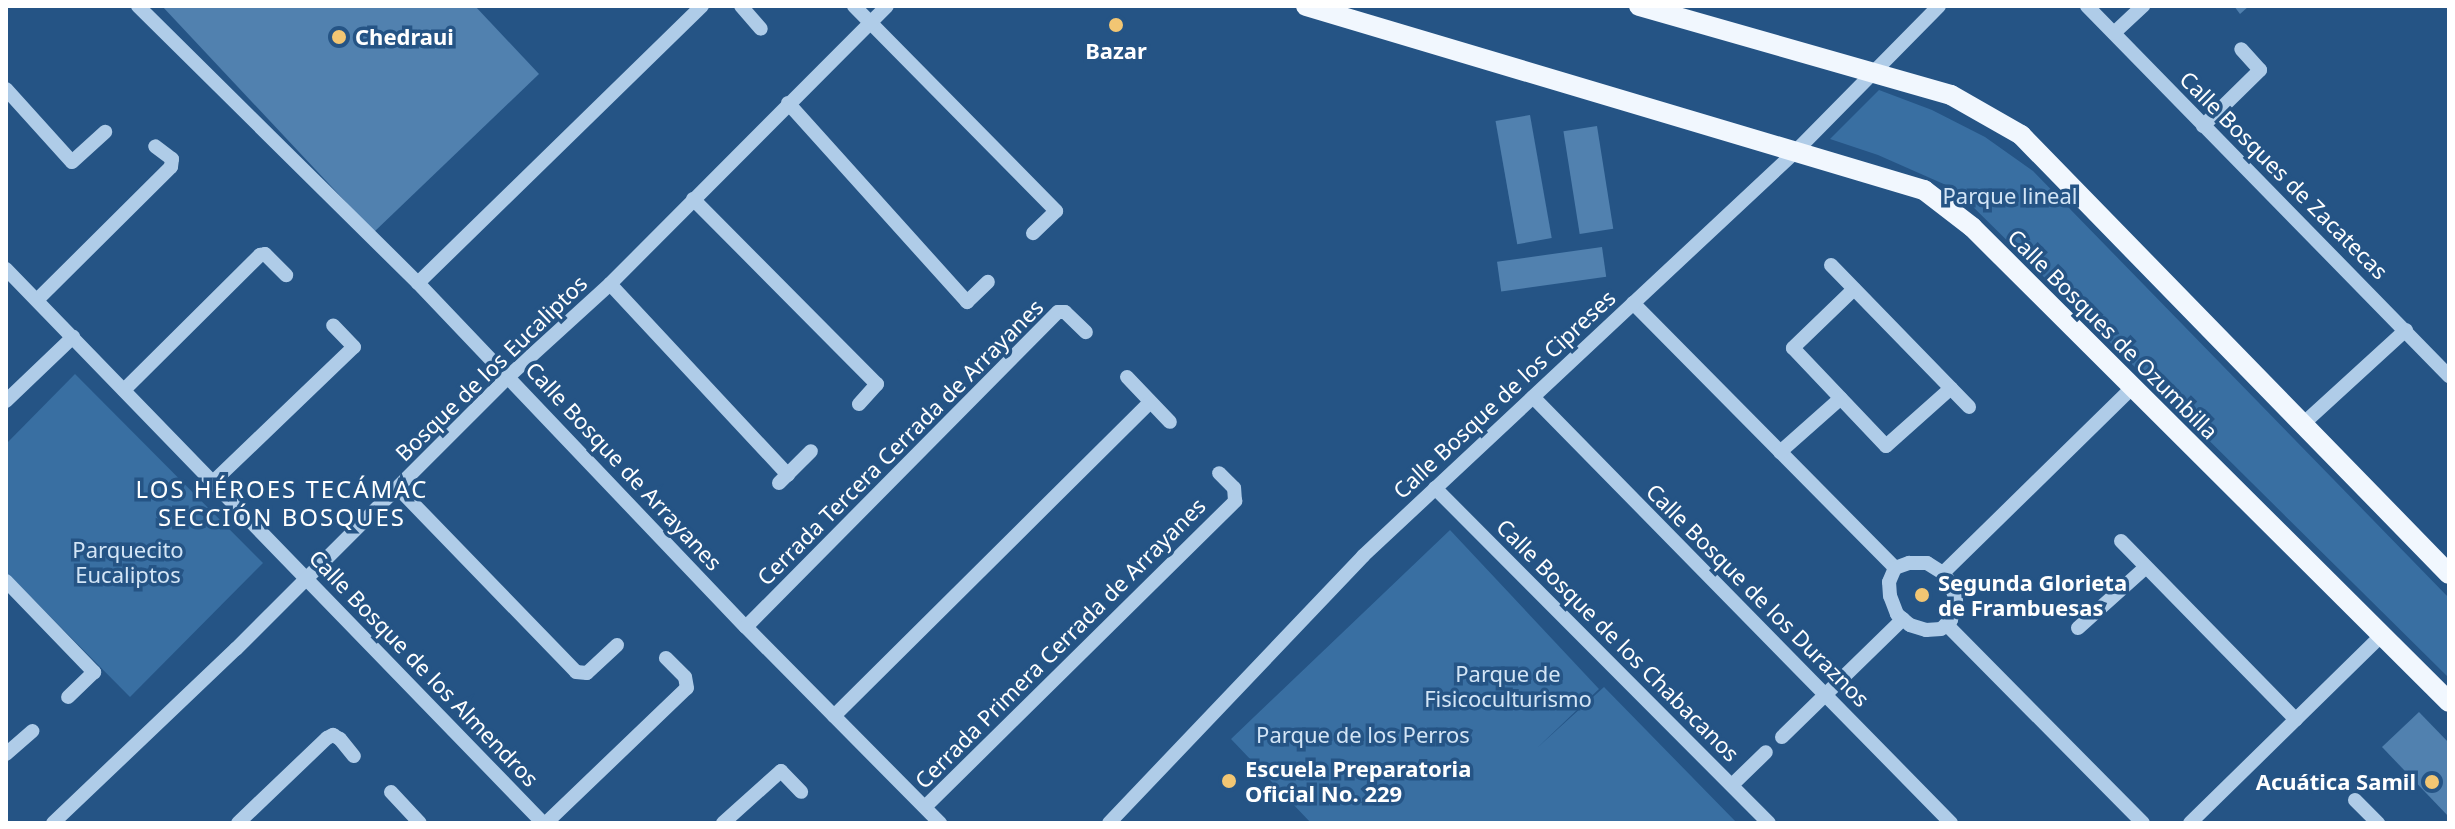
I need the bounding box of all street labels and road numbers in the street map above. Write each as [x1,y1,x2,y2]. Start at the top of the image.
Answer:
street label: Calle Bosques de Zacatecas [2175,66,2393,284]
street label: Calle Bosques de Ozumbilla [2003,224,2223,444]
street label: Bosque de los Eucaliptos [390,270,592,466]
street label: Calle Bosque de los Cipreses [1388,284,1620,504]
street label: Cerrada Tercera Cerrada de Arrayanes [752,294,1048,590]
street label: Calle Bosque de Arrayanes [521,356,727,576]
street label: Calle Bosque de los Duraznos [1641,478,1875,712]
street label: Cerrada Primera Cerrada de Arrayanes [909,492,1211,794]
street label: Calle Bosque de los Chabacanos [1491,513,1745,767]
street label: Calle Bosque de los Almendros [304,544,544,792]

